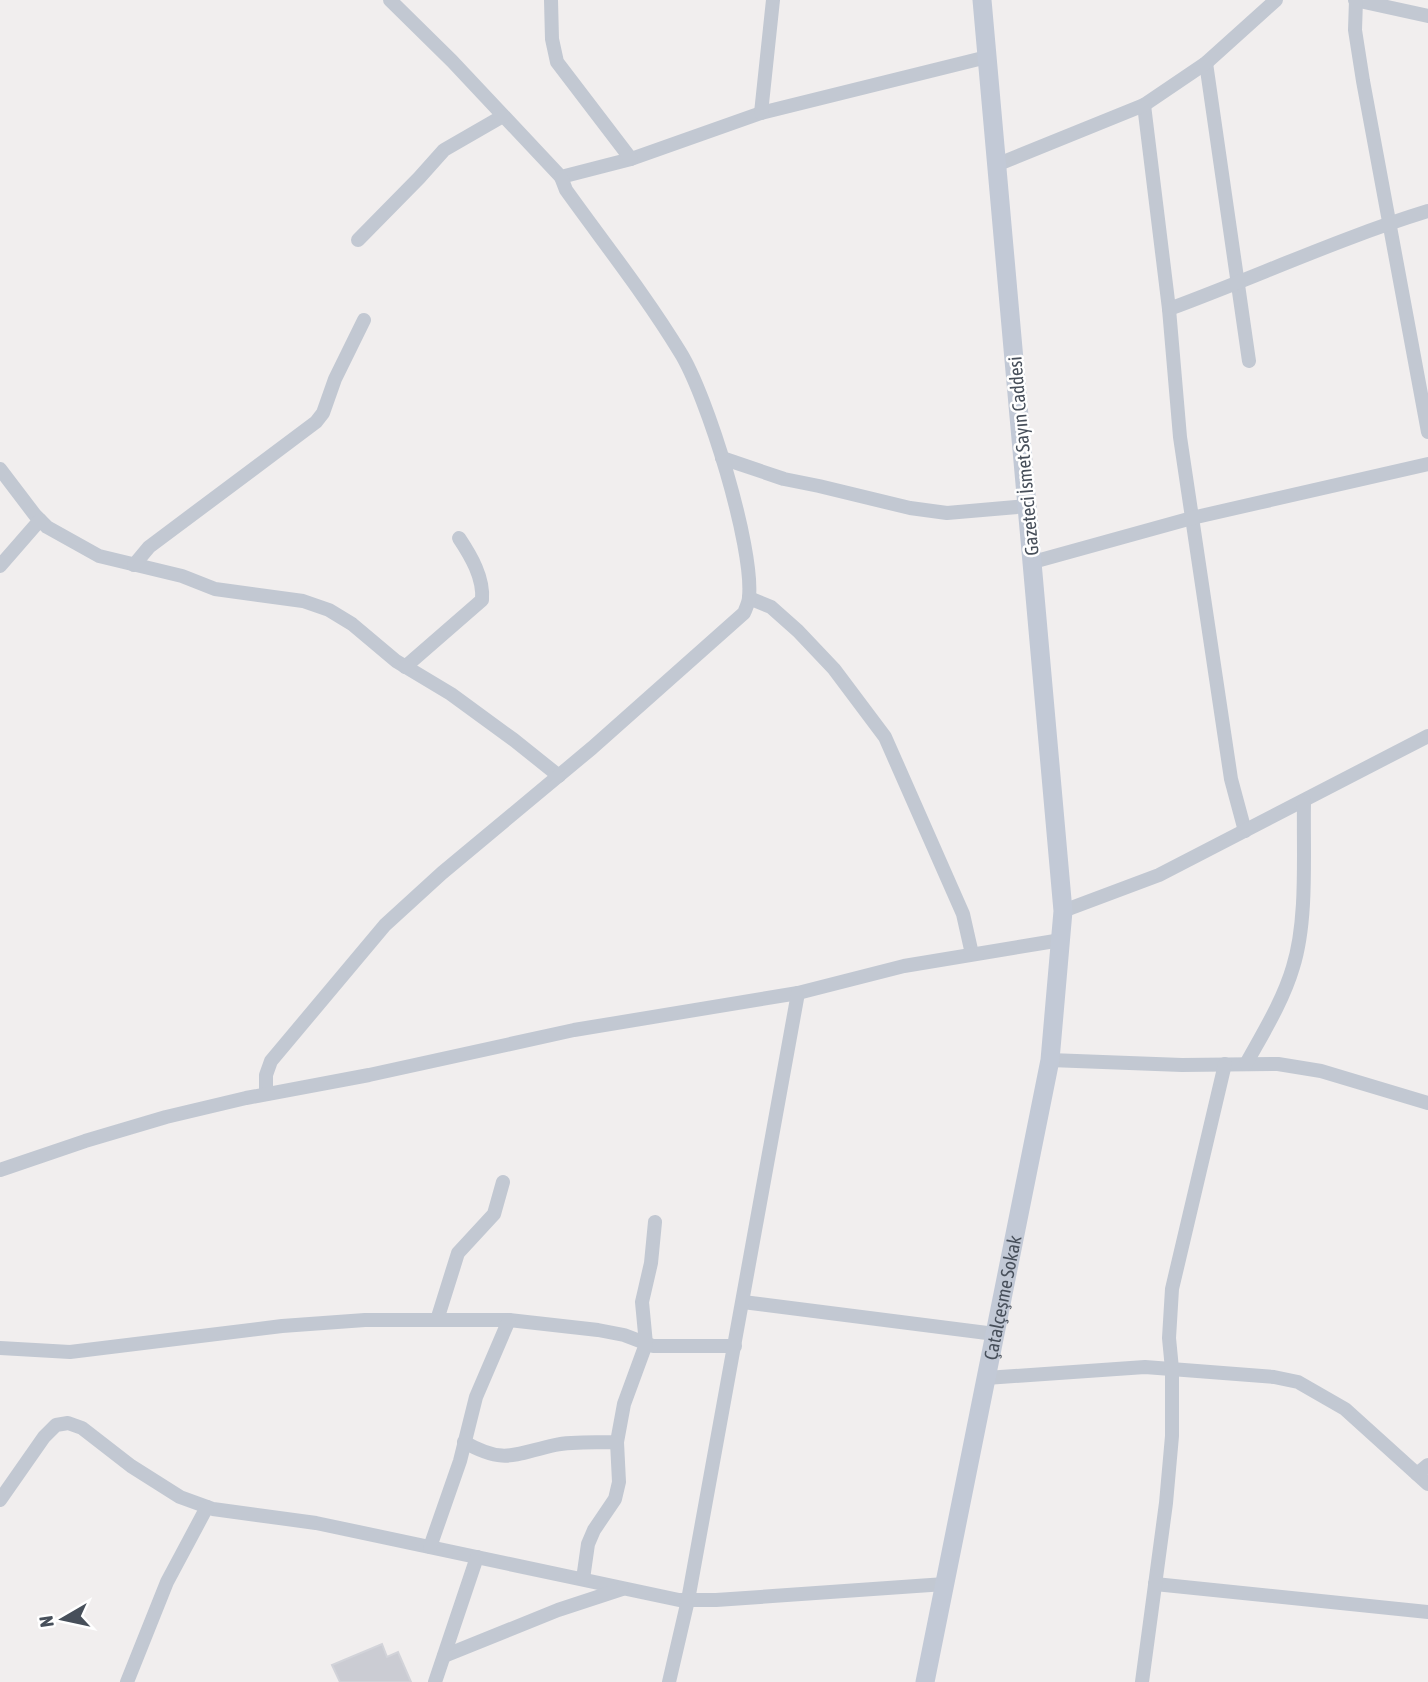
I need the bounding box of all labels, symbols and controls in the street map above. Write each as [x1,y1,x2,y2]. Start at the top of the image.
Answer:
street label: Gazeteci İsmet Sayın Caddesi [1003,355,1043,557]
street label: Çatalçeşme Sokak [979,1233,1026,1362]
north arrow [28,1584,98,1654]
text: N [34,1614,58,1629]

